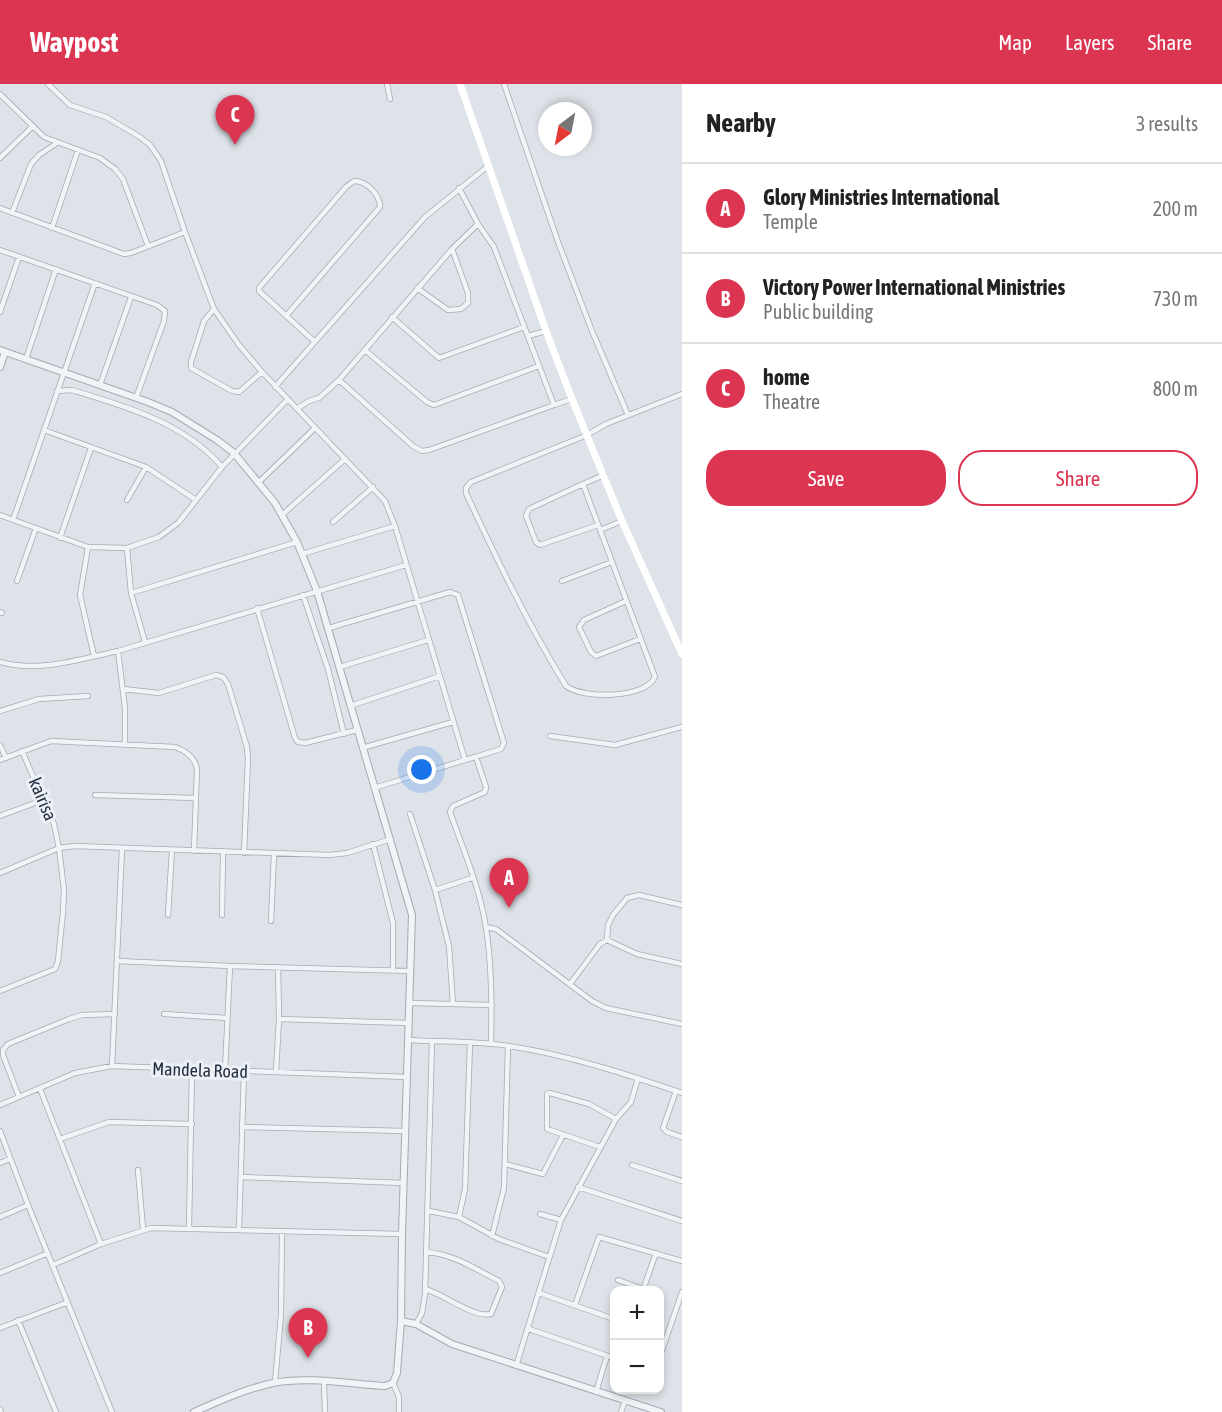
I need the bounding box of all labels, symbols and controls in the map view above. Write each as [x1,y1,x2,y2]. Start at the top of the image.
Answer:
text: Waypost [30,26,118,58]
text: Map [998,30,1032,54]
text: Layers [1065,30,1115,54]
text: Share [1148,30,1192,54]
pin: C [216,95,254,145]
north arrow [538,102,592,156]
text: Nearby [706,108,776,138]
text: 3 results [1136,112,1198,135]
text: Glory Ministries International [763,184,999,210]
text: A [721,197,730,220]
text: 200 m [1153,197,1198,220]
text: Temple [763,210,818,233]
text: Victory Power International Ministries [763,274,1065,300]
text: B [721,287,730,310]
text: 730 m [1153,287,1198,310]
text: Public building [763,300,873,323]
text: home [763,364,810,390]
text: C [721,377,730,400]
text: 800 m [1153,377,1198,400]
text: Theatre [763,390,820,413]
button: Save [706,450,946,506]
button: Share [958,450,1198,506]
your location [407,755,436,784]
street label: kairisa [25,774,61,824]
pin: A [490,858,528,908]
street label: Mandela Road [152,1058,248,1082]
map controls [610,1286,664,1394]
button: + [610,1286,664,1340]
pin: B [288,1308,328,1358]
button: − [610,1340,664,1394]

